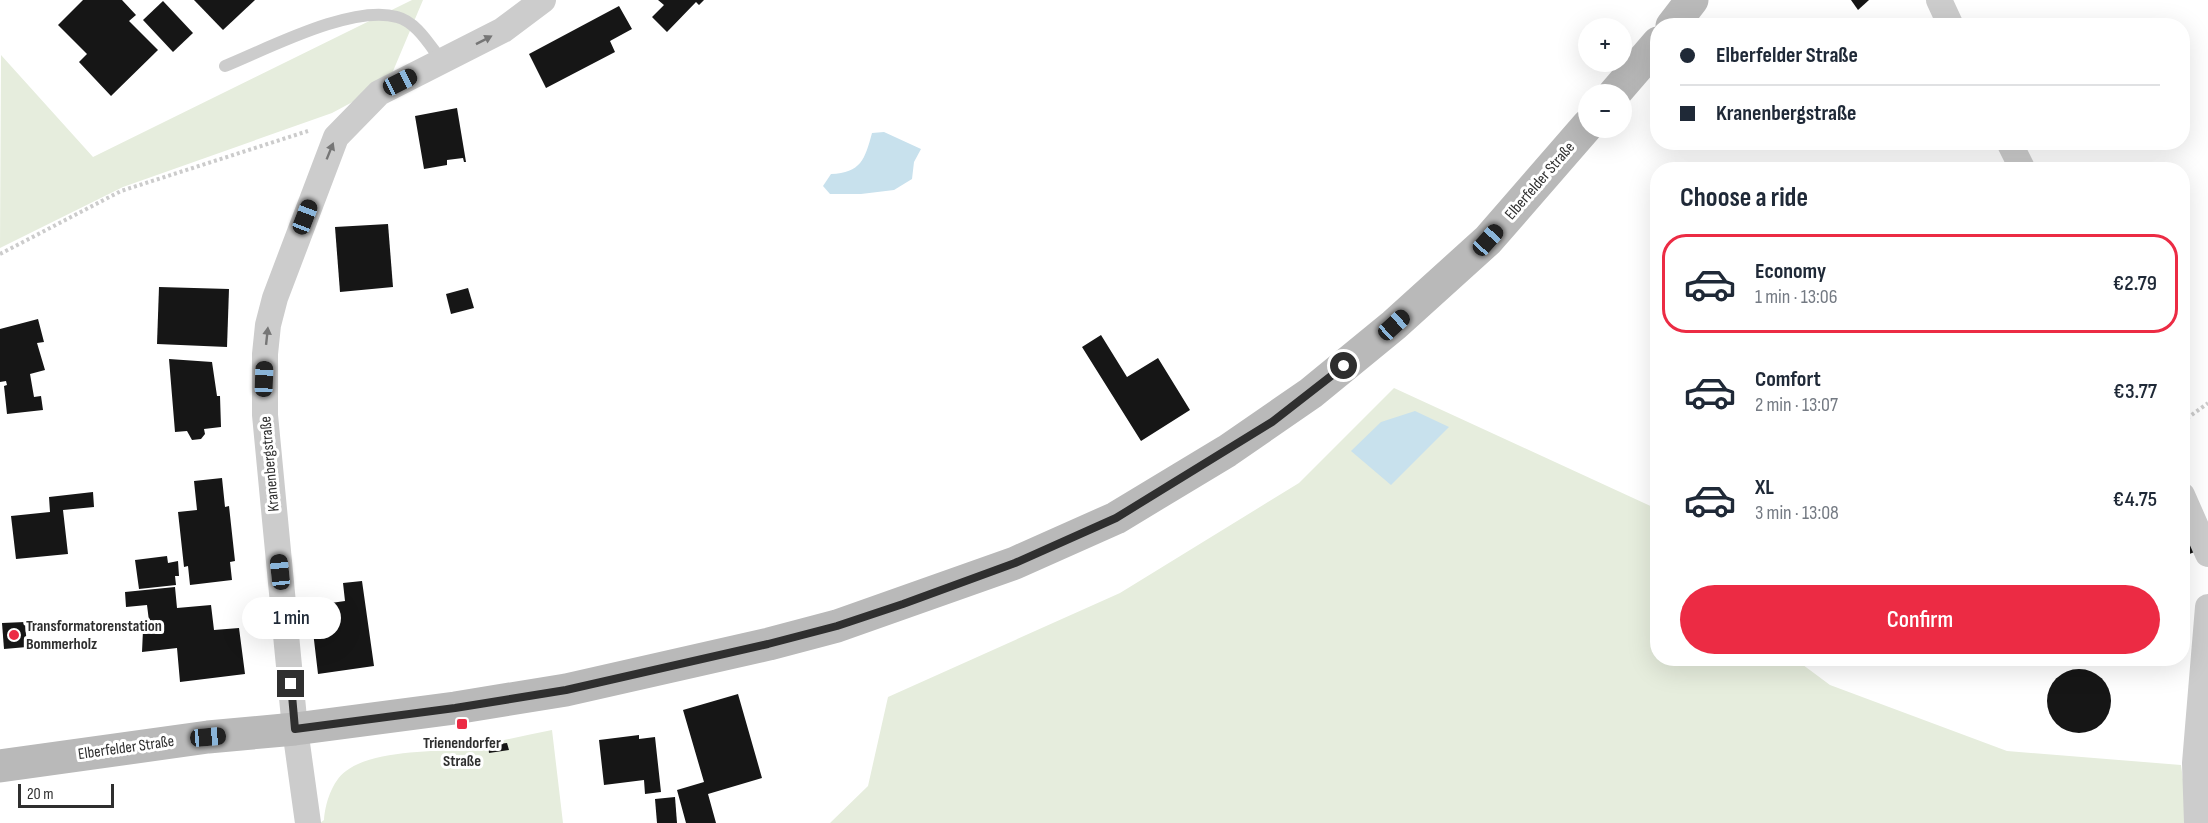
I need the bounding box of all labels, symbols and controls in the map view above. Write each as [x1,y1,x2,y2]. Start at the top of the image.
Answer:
map controls [1578,18,1632,138]
button: + [1578,18,1632,72]
one-way arrow [476,35,493,45]
text: Elberfelder Straße [1716,42,1858,69]
car [380,66,420,98]
button: − [1578,84,1632,138]
text: Kranenbergstraße [1716,100,1856,127]
street label: Elberfelder Straße [1501,138,1579,224]
one-way arrow [325,142,335,160]
text: Choose a ride [1680,182,1808,214]
car [290,197,320,237]
car [1469,221,1507,259]
icon: car [1683,257,1737,311]
text: Economy [1755,258,1826,285]
text: €2.79 [2113,270,2157,297]
text: 1 min · 13:06 [1755,285,1837,309]
car [1375,306,1413,344]
one-way arrow [262,326,272,345]
route start [1330,352,1357,379]
car [254,361,274,397]
icon: car [1683,365,1737,419]
text: Comfort [1755,366,1821,393]
text: €3.77 [2113,378,2157,405]
text: 2 min · 13:07 [1755,393,1838,417]
street label: Kranenbergstraße [256,416,284,512]
icon: car [1683,473,1737,527]
text: XL [1755,474,1774,501]
text: €4.75 [2113,486,2157,513]
text: 3 min · 13:08 [1755,501,1839,525]
car [269,553,291,591]
button: Confirm [1680,585,2160,654]
callout: 1 min [242,597,340,639]
text: 1 min [273,606,310,630]
place label: Transformatorenstation Bommerholz [26,617,162,654]
marker: Transformatorenstation Bommerholz [7,628,21,642]
route end [277,670,304,697]
marker: Trienendorfer Straße [455,717,469,731]
car [189,726,227,748]
street label: Elberfelder Straße [77,732,175,764]
place label: Trienendorfer Straße [423,734,501,771]
scale bar [18,781,114,808]
text: 20 m [27,785,54,804]

